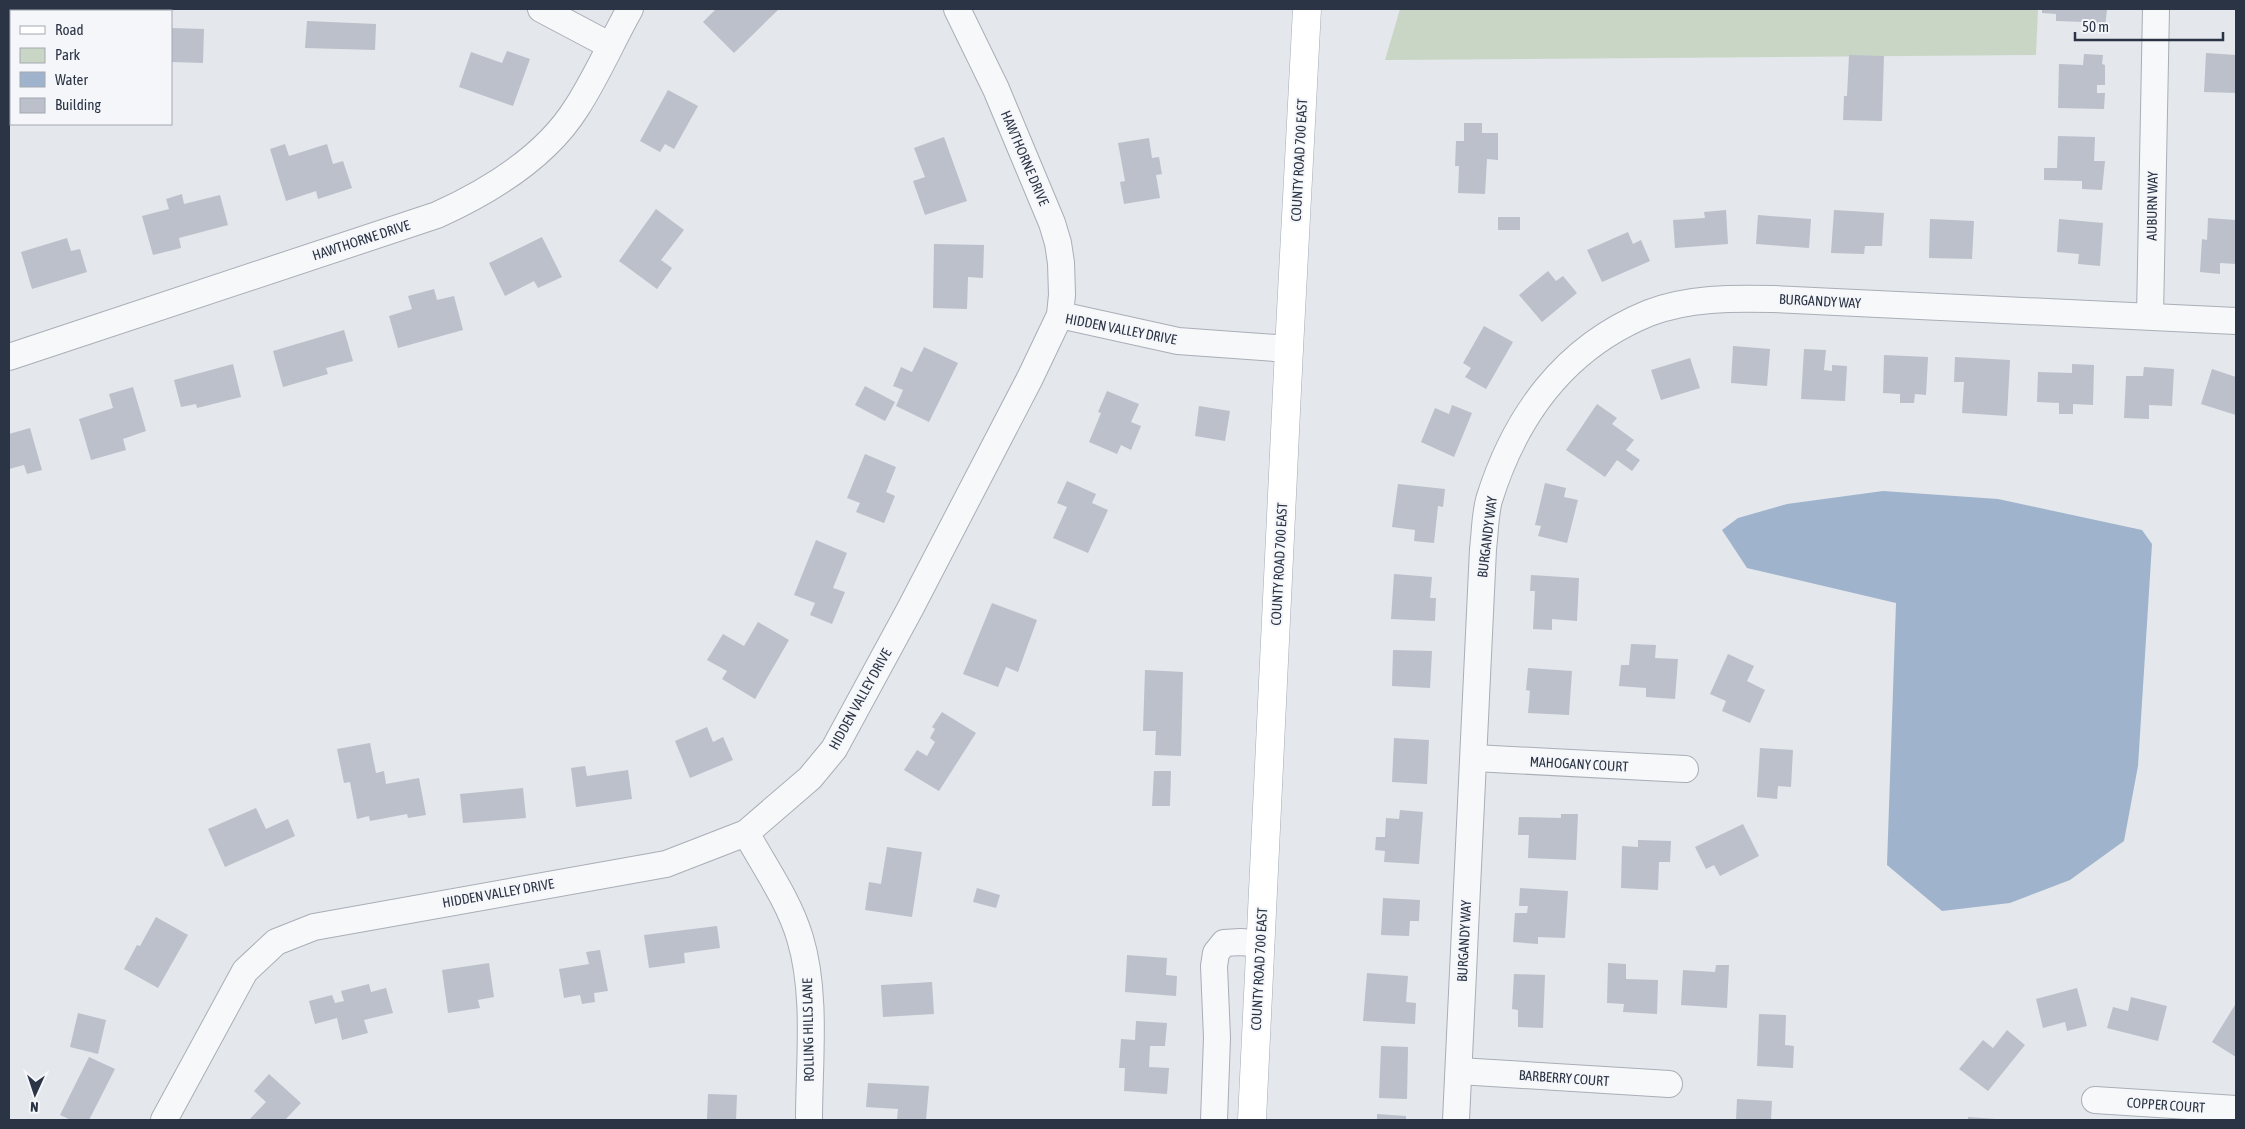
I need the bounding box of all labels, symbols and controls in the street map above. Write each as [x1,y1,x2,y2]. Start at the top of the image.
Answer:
legend [10,10,172,125]
scale bar [2075,10,2222,42]
text: 50 m [2082,18,2109,35]
text: Road [55,21,84,38]
text: Park [55,46,80,63]
text: Water [55,71,88,88]
text: Building [55,96,101,113]
street label: COUNTY ROAD 700 EAST [1288,98,1310,222]
street label: HAWTHORNE DRIVE [998,108,1052,208]
street label: AUBURN WAY [2143,170,2161,241]
street label: HAWTHORNE DRIVE [310,217,412,263]
street label: BURGANDY WAY [1779,291,1862,311]
street label: HIDDEN VALLEY DRIVE [1064,310,1178,348]
street label: BURGANDY WAY [1474,495,1500,579]
street label: COUNTY ROAD 700 EAST [1268,502,1290,626]
street label: HIDDEN VALLEY DRIVE [826,646,894,752]
street label: MAHOGANY COURT [1529,753,1629,775]
street label: HIDDEN VALLEY DRIVE [441,875,555,911]
street label: BURGANDY WAY [1454,899,1474,982]
street label: COUNTY ROAD 700 EAST [1248,907,1270,1031]
street label: ROLLING HILLS LANE [799,978,817,1082]
street label: BARBERRY COURT [1518,1067,1610,1089]
north arrow [10,1069,60,1119]
street label: COPPER COURT [2126,1094,2206,1116]
text: N [30,1099,39,1115]

